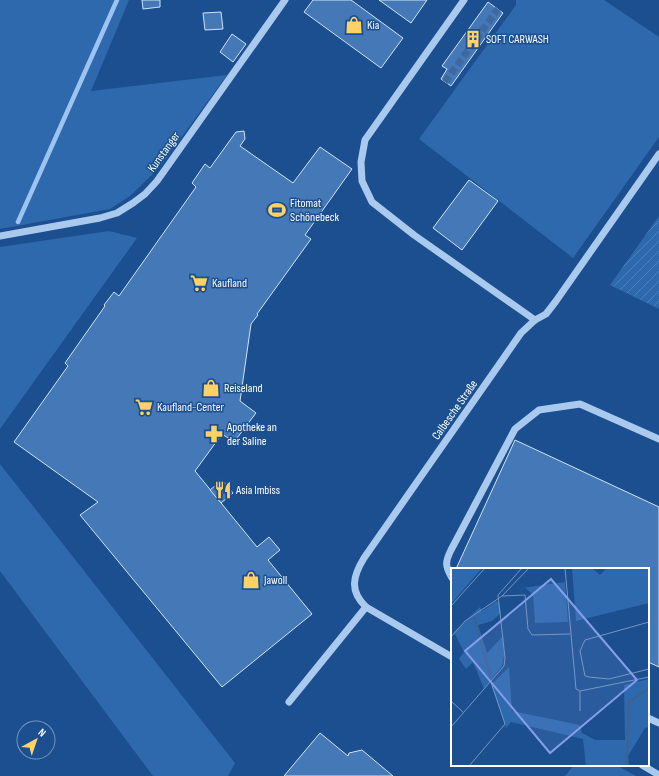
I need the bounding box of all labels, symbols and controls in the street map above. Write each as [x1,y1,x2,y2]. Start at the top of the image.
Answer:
shop icon: Kia [344,15,364,35]
place label: Kia [367,18,380,33]
building icon: SOFT CARWASH [463,29,483,49]
place label: SOFT CARWASH [486,32,549,47]
street label: Kunstanger [144,128,184,175]
place label: Fitomat Schönebeck [290,196,340,225]
sports icon: Fitomat Schönebeck [267,200,287,220]
supermarket icon: Kaufland [189,273,209,293]
place label: Kaufland [212,276,247,291]
street label: Calbesche Straße [429,377,481,443]
shop icon: Reiseland [201,378,221,398]
place label: Reiseland [224,381,263,396]
supermarket icon: Kaufland-Center [134,397,154,417]
place label: Kaufland-Center [157,400,225,415]
place label: Apotheke an der Saline [226,420,277,449]
pharmacy icon: Apotheke an der Saline [204,424,224,444]
restaurant icon: Asia Imbiss [213,480,233,500]
place label: Asia Imbiss [235,483,280,498]
inset map [451,568,649,766]
shop icon: Jawoll [241,570,261,590]
place label: Jawoll [263,573,287,588]
north arrow [16,720,56,760]
text: N [36,726,49,740]

